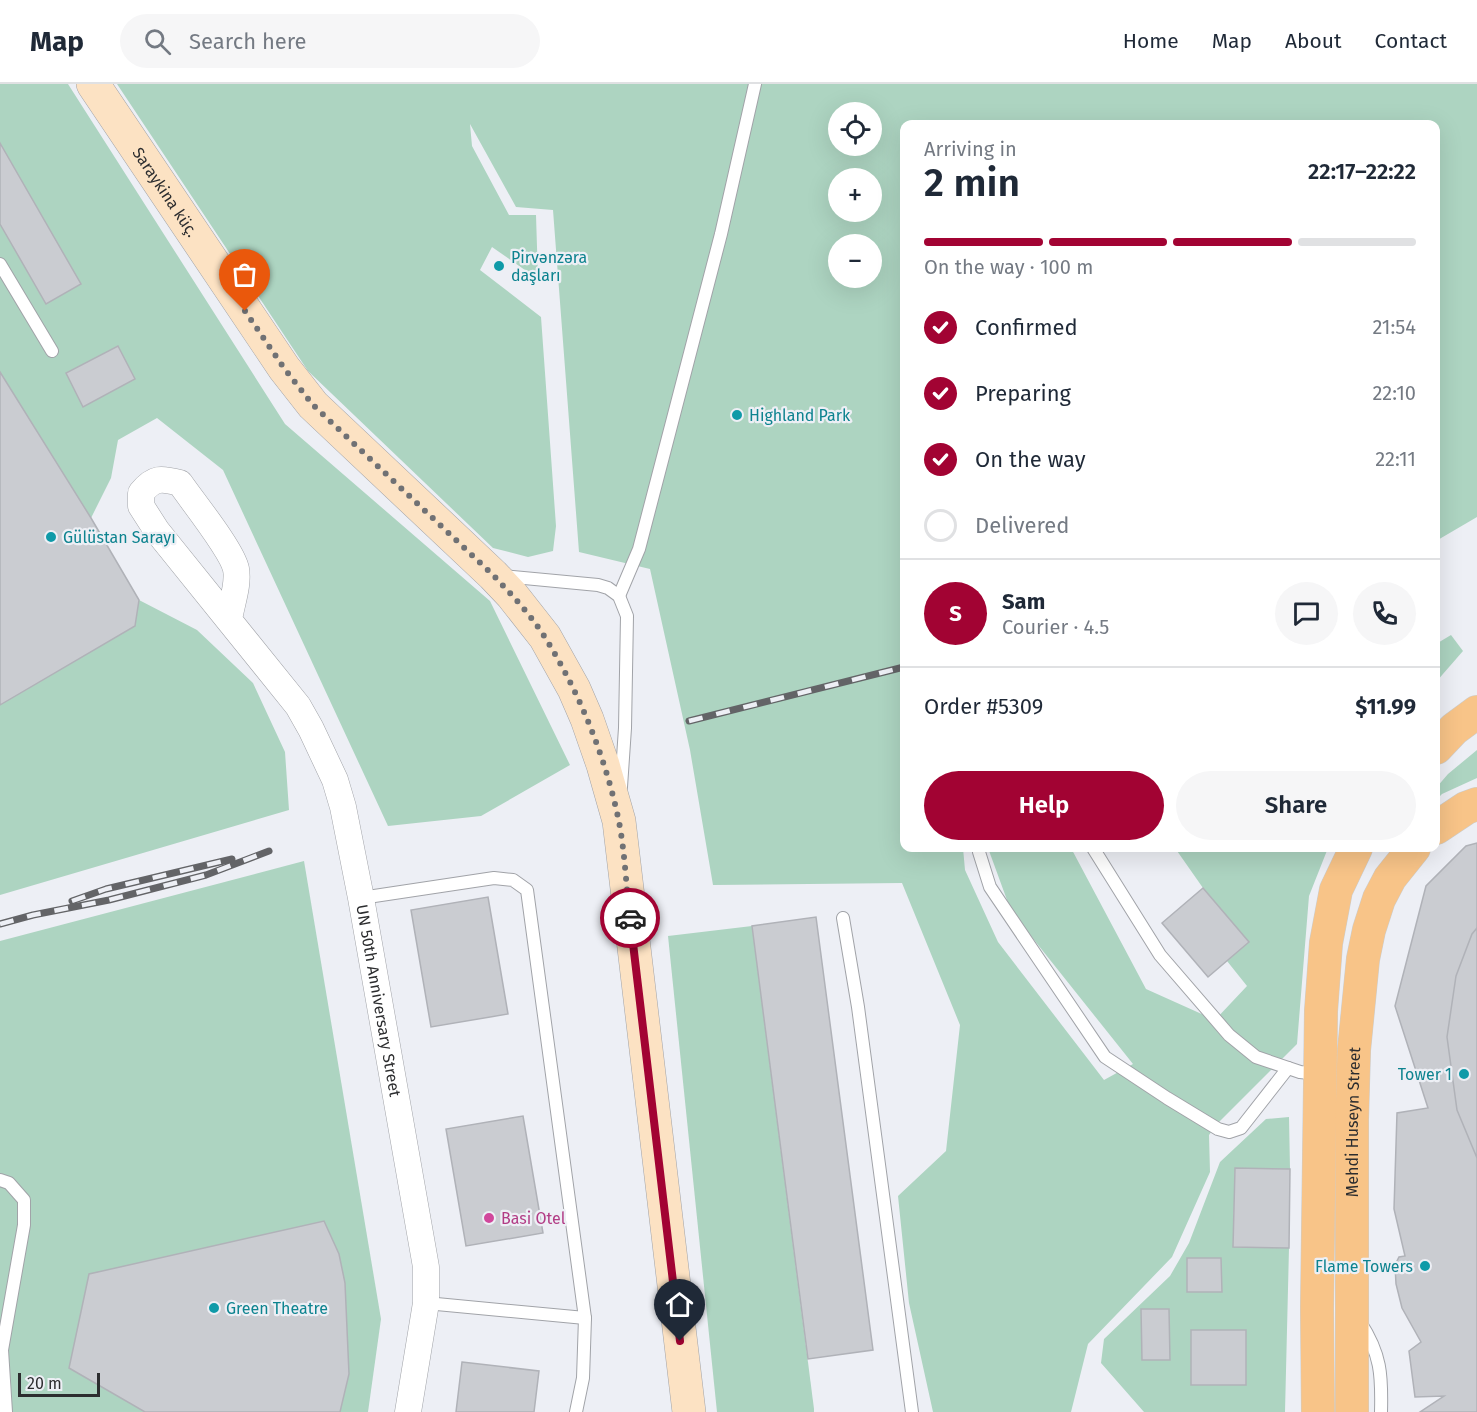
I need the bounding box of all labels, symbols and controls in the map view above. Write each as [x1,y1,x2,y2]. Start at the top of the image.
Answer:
search box [120,14,540,68]
text: Map [30,25,84,58]
icon: search [141,25,174,58]
text: Search here [189,28,307,55]
text: Home [1123,28,1179,54]
text: Map [1212,28,1252,54]
text: About [1285,28,1342,54]
text: Contact [1375,28,1447,54]
map controls [828,102,882,288]
button: locate [828,102,882,156]
text: Arriving in [924,137,1017,161]
street label: Saraykina küç. [129,144,202,240]
text: 22:17–22:22 [1308,158,1416,185]
text: 2 min [924,160,1020,206]
button: + [828,168,882,222]
button: − [828,234,882,288]
place label: Pirvənzəra daşları [511,248,587,286]
pin [219,249,270,311]
text: On the way · 100 m [924,255,1093,279]
icon: bag [228,258,261,291]
marker: Pirvənzəra daşları [492,259,506,273]
icon: check [924,311,957,344]
text: Confirmed [975,314,1078,341]
text: 21:54 [1372,315,1416,339]
icon: check [924,377,957,410]
text: Preparing [975,380,1071,407]
text: 22:10 [1372,381,1416,405]
place label: Highland Park [749,406,851,425]
marker: Highland Park [730,408,744,422]
icon: check [924,443,957,476]
text: On the way [975,446,1086,473]
text: 22:11 [1375,447,1416,471]
text: Delivered [975,512,1070,539]
place label: Gülüstan Sarayı [63,528,176,547]
marker: Gülüstan Sarayı [44,530,58,544]
button: chat [1275,582,1338,645]
button: phone [1353,582,1416,645]
text: Sam [1002,588,1045,615]
text: S [949,600,962,627]
text: Courier · 4.5 [1002,615,1109,639]
text: Order #5309 [924,693,1043,720]
text: $11.99 [1355,693,1416,720]
button: Help [924,771,1164,840]
button: Share [1176,771,1416,840]
courier [600,888,660,948]
icon: car [614,902,647,935]
street label: UN 50th Anniversary Street [353,903,405,1098]
street label: Mehdi Huseyn Street [1342,1046,1364,1197]
place label: Tower 1 [1398,1065,1452,1084]
marker: Tower 1 [1457,1067,1471,1081]
place label: Basi Otel [501,1209,566,1228]
marker: Basi Otel [482,1211,496,1225]
place label: Flame Towers [1315,1257,1413,1276]
marker: Flame Towers [1418,1259,1432,1273]
pin [654,1279,705,1341]
icon: home [663,1288,696,1321]
place label: Green Theatre [226,1299,328,1318]
marker: Green Theatre [207,1301,221,1315]
scale bar [18,1370,100,1398]
text: 20 m [27,1374,62,1393]

